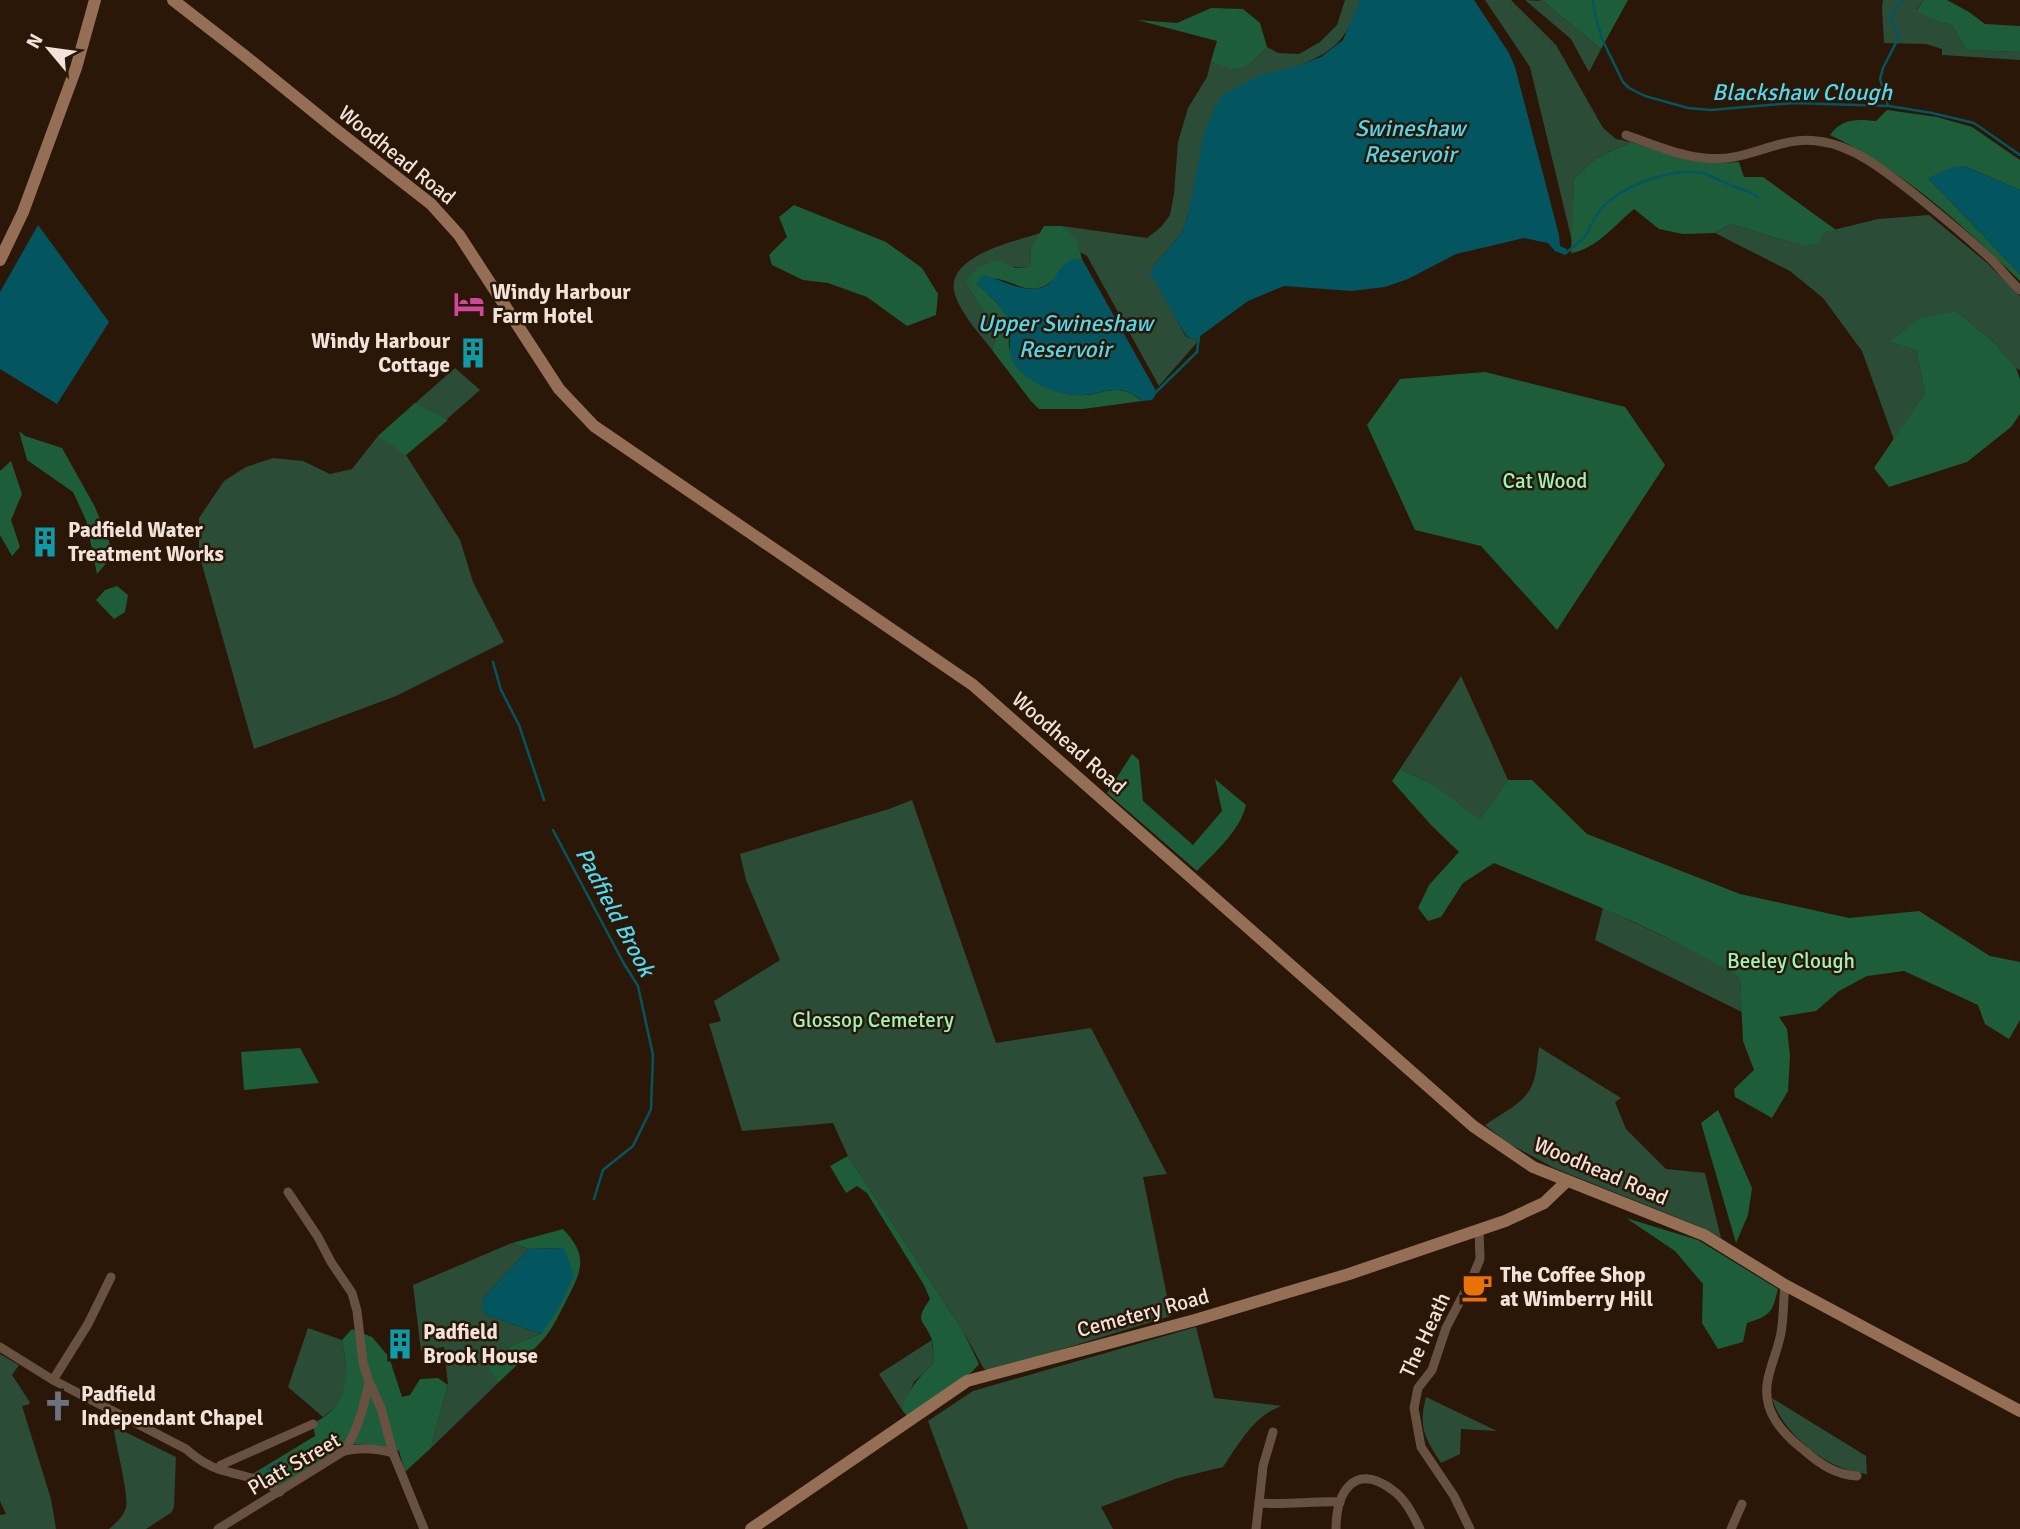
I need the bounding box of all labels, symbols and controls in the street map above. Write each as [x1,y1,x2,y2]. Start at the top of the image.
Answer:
north arrow [14,14,84,84]
text: N [21,30,49,53]
water label: Blackshaw Clough [1712,78,1893,107]
street label: Woodhead Road [333,100,461,210]
water label: Swineshaw Reservoir [1355,114,1467,169]
place label: Windy Harbour Farm Hotel [492,279,631,329]
hotel icon: Windy Harbour Farm Hotel [452,287,486,321]
water label: Upper Swineshaw Reservoir [978,309,1155,364]
place label: Windy Harbour Cottage [311,328,451,378]
building icon: Windy Harbour Cottage [456,336,490,370]
park label: Cat Wood [1503,468,1587,494]
place label: Padfield Water Treatment Works [68,517,224,567]
building icon: Padfield Water Treatment Works [28,525,62,559]
street label: Woodhead Road [1006,686,1132,800]
water label: Padfield Brook [569,842,662,984]
park label: Beeley Clough [1727,948,1855,974]
park label: Glossop Cemetery [792,1007,954,1033]
street label: Woodhead Road [1530,1131,1672,1211]
place label: The Coffee Shop at Wimberry Hill [1500,1262,1653,1312]
cafe icon: The Coffee Shop at Wimberry Hill [1460,1270,1494,1304]
street label: Cemetery Road [1074,1283,1212,1343]
street label: The Heath [1394,1288,1456,1382]
place label: Padfield Brook House [423,1319,538,1369]
building icon: Padfield Brook House [383,1327,417,1361]
place label: Padfield Independant Chapel [81,1381,264,1431]
church icon: Padfield Independant Chapel [41,1389,75,1423]
street label: Platt Street [243,1427,345,1501]

